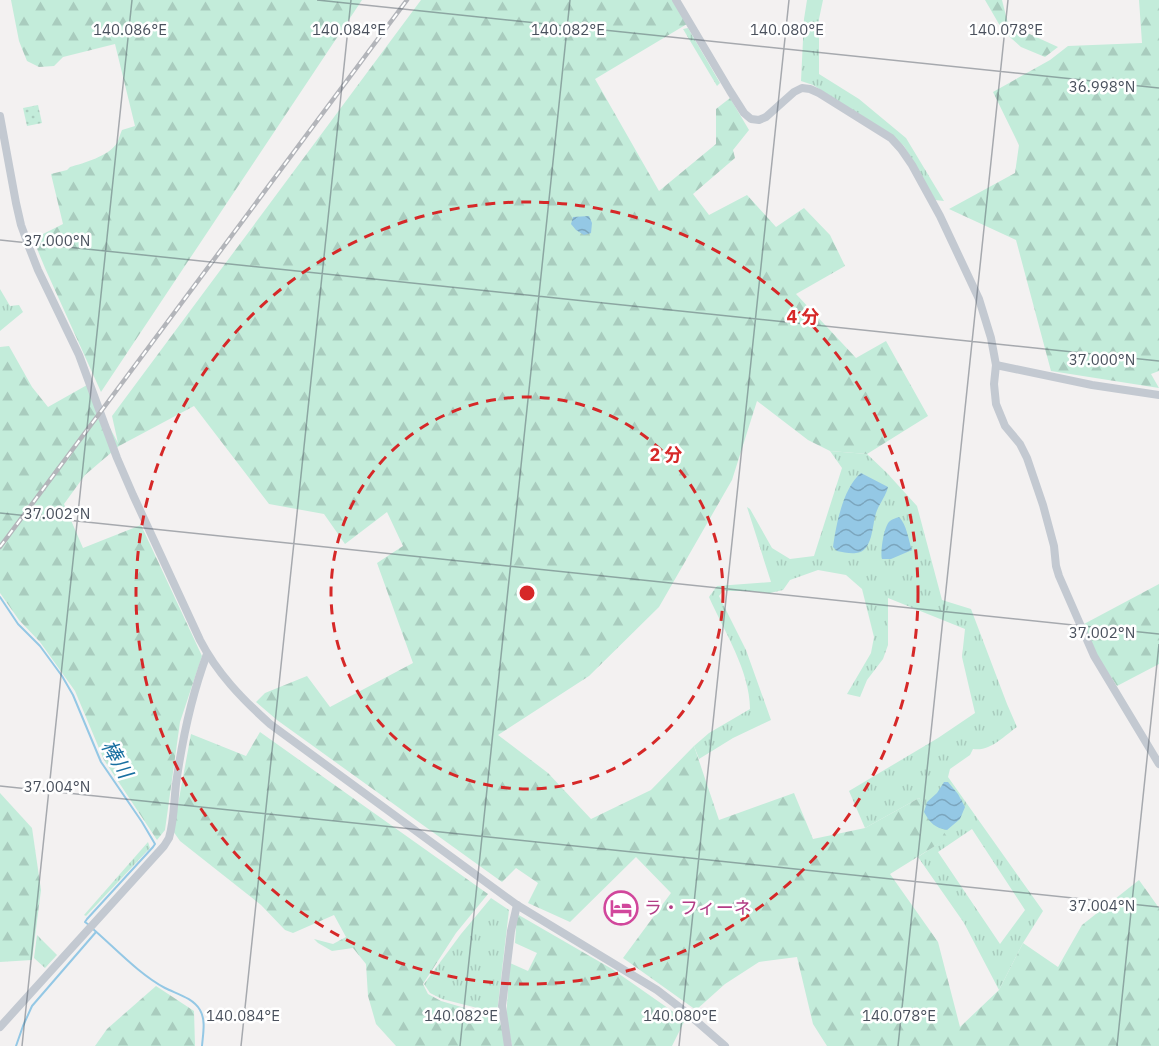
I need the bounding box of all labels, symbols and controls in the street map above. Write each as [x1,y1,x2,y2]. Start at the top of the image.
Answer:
text: 140.086°E [93,20,167,39]
text: 140.084°E [312,20,386,39]
text: 140.082°E [531,20,605,39]
text: 140.080°E [750,20,824,39]
text: 140.078°E [969,20,1043,39]
text: 36.998°N [1069,77,1135,96]
text: 37.000°N [24,231,90,250]
text: 4 分 [786,305,820,328]
text: 37.000°N [1069,350,1135,369]
text: 2 分 [649,443,683,466]
text: 37.002°N [24,504,90,523]
centre of rings [517,583,537,603]
text: 37.002°N [1069,623,1135,642]
water label: 棒川 [96,735,140,785]
text: 37.004°N [24,777,90,796]
hotel icon: ラ・フィーネ [603,890,639,926]
place label: ラ・フィーネ [644,896,752,919]
text: 37.004°N [1069,896,1135,915]
text: 140.084°E [206,1006,280,1025]
text: 140.082°E [424,1006,498,1025]
text: 140.080°E [643,1006,717,1025]
text: 140.078°E [862,1006,936,1025]

